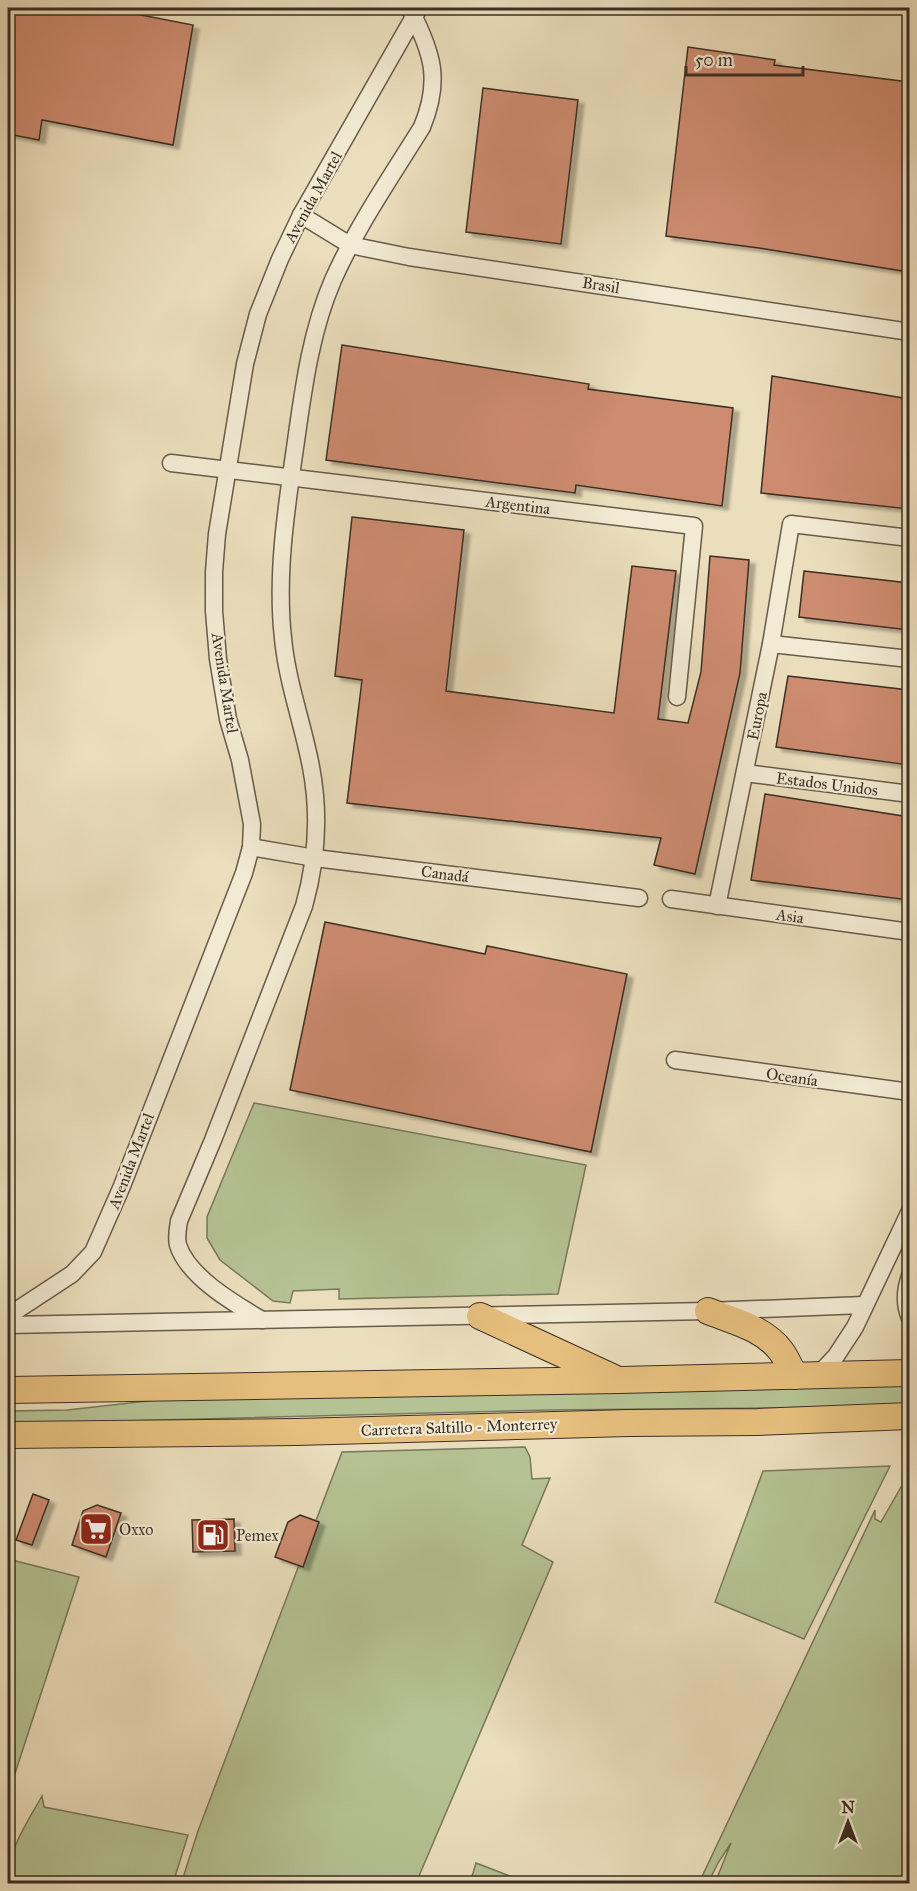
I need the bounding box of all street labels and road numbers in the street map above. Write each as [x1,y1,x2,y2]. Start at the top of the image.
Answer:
street label: Avenida Martel [280,147,346,247]
street label: Brasil [581,273,622,297]
street label: Argentina [483,491,552,519]
street label: Avenida Martel [208,630,242,735]
street label: Europa [743,690,771,742]
street label: Estados Unidos [775,768,879,800]
street label: Canadá [420,862,470,886]
street label: Asia [774,905,805,927]
street label: Oceanía [765,1064,819,1090]
street label: Avenida Martel [104,1110,158,1213]
street label: Carretera Saltillo - Monterrey [360,1414,558,1440]

